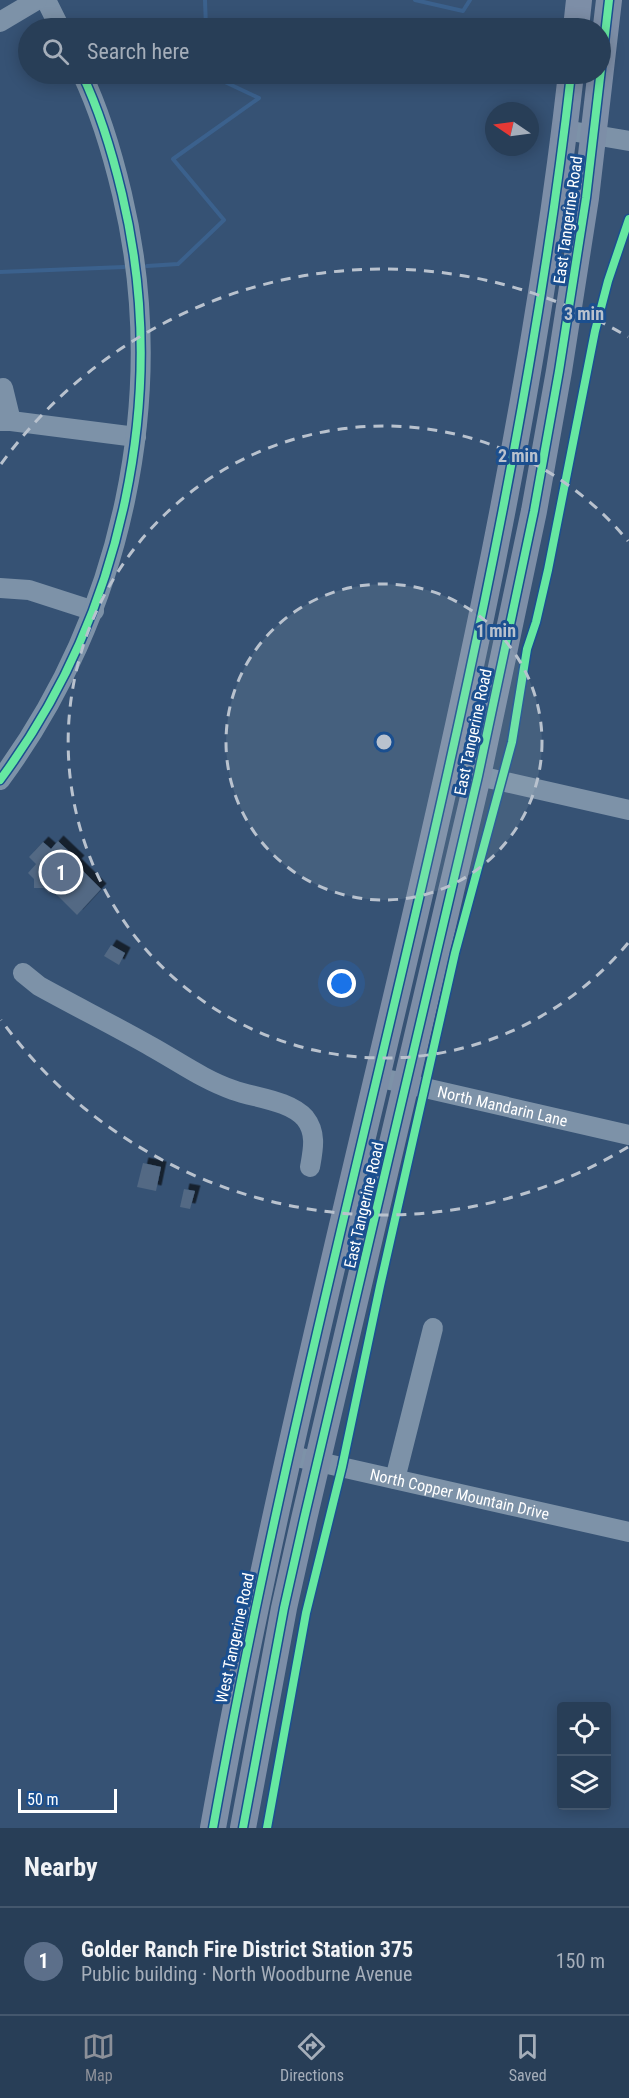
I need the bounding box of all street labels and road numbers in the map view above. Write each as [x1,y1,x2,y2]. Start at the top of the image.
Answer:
street label: East Tangerine Road [550,155,586,285]
street label: East Tangerine Road [450,667,496,797]
street label: North Mandarin Lane [436,1082,570,1130]
street label: East Tangerine Road [340,1140,388,1270]
street label: North Copper Mountain Drive [368,1464,551,1523]
street label: West Tangerine Road [212,1571,258,1705]

